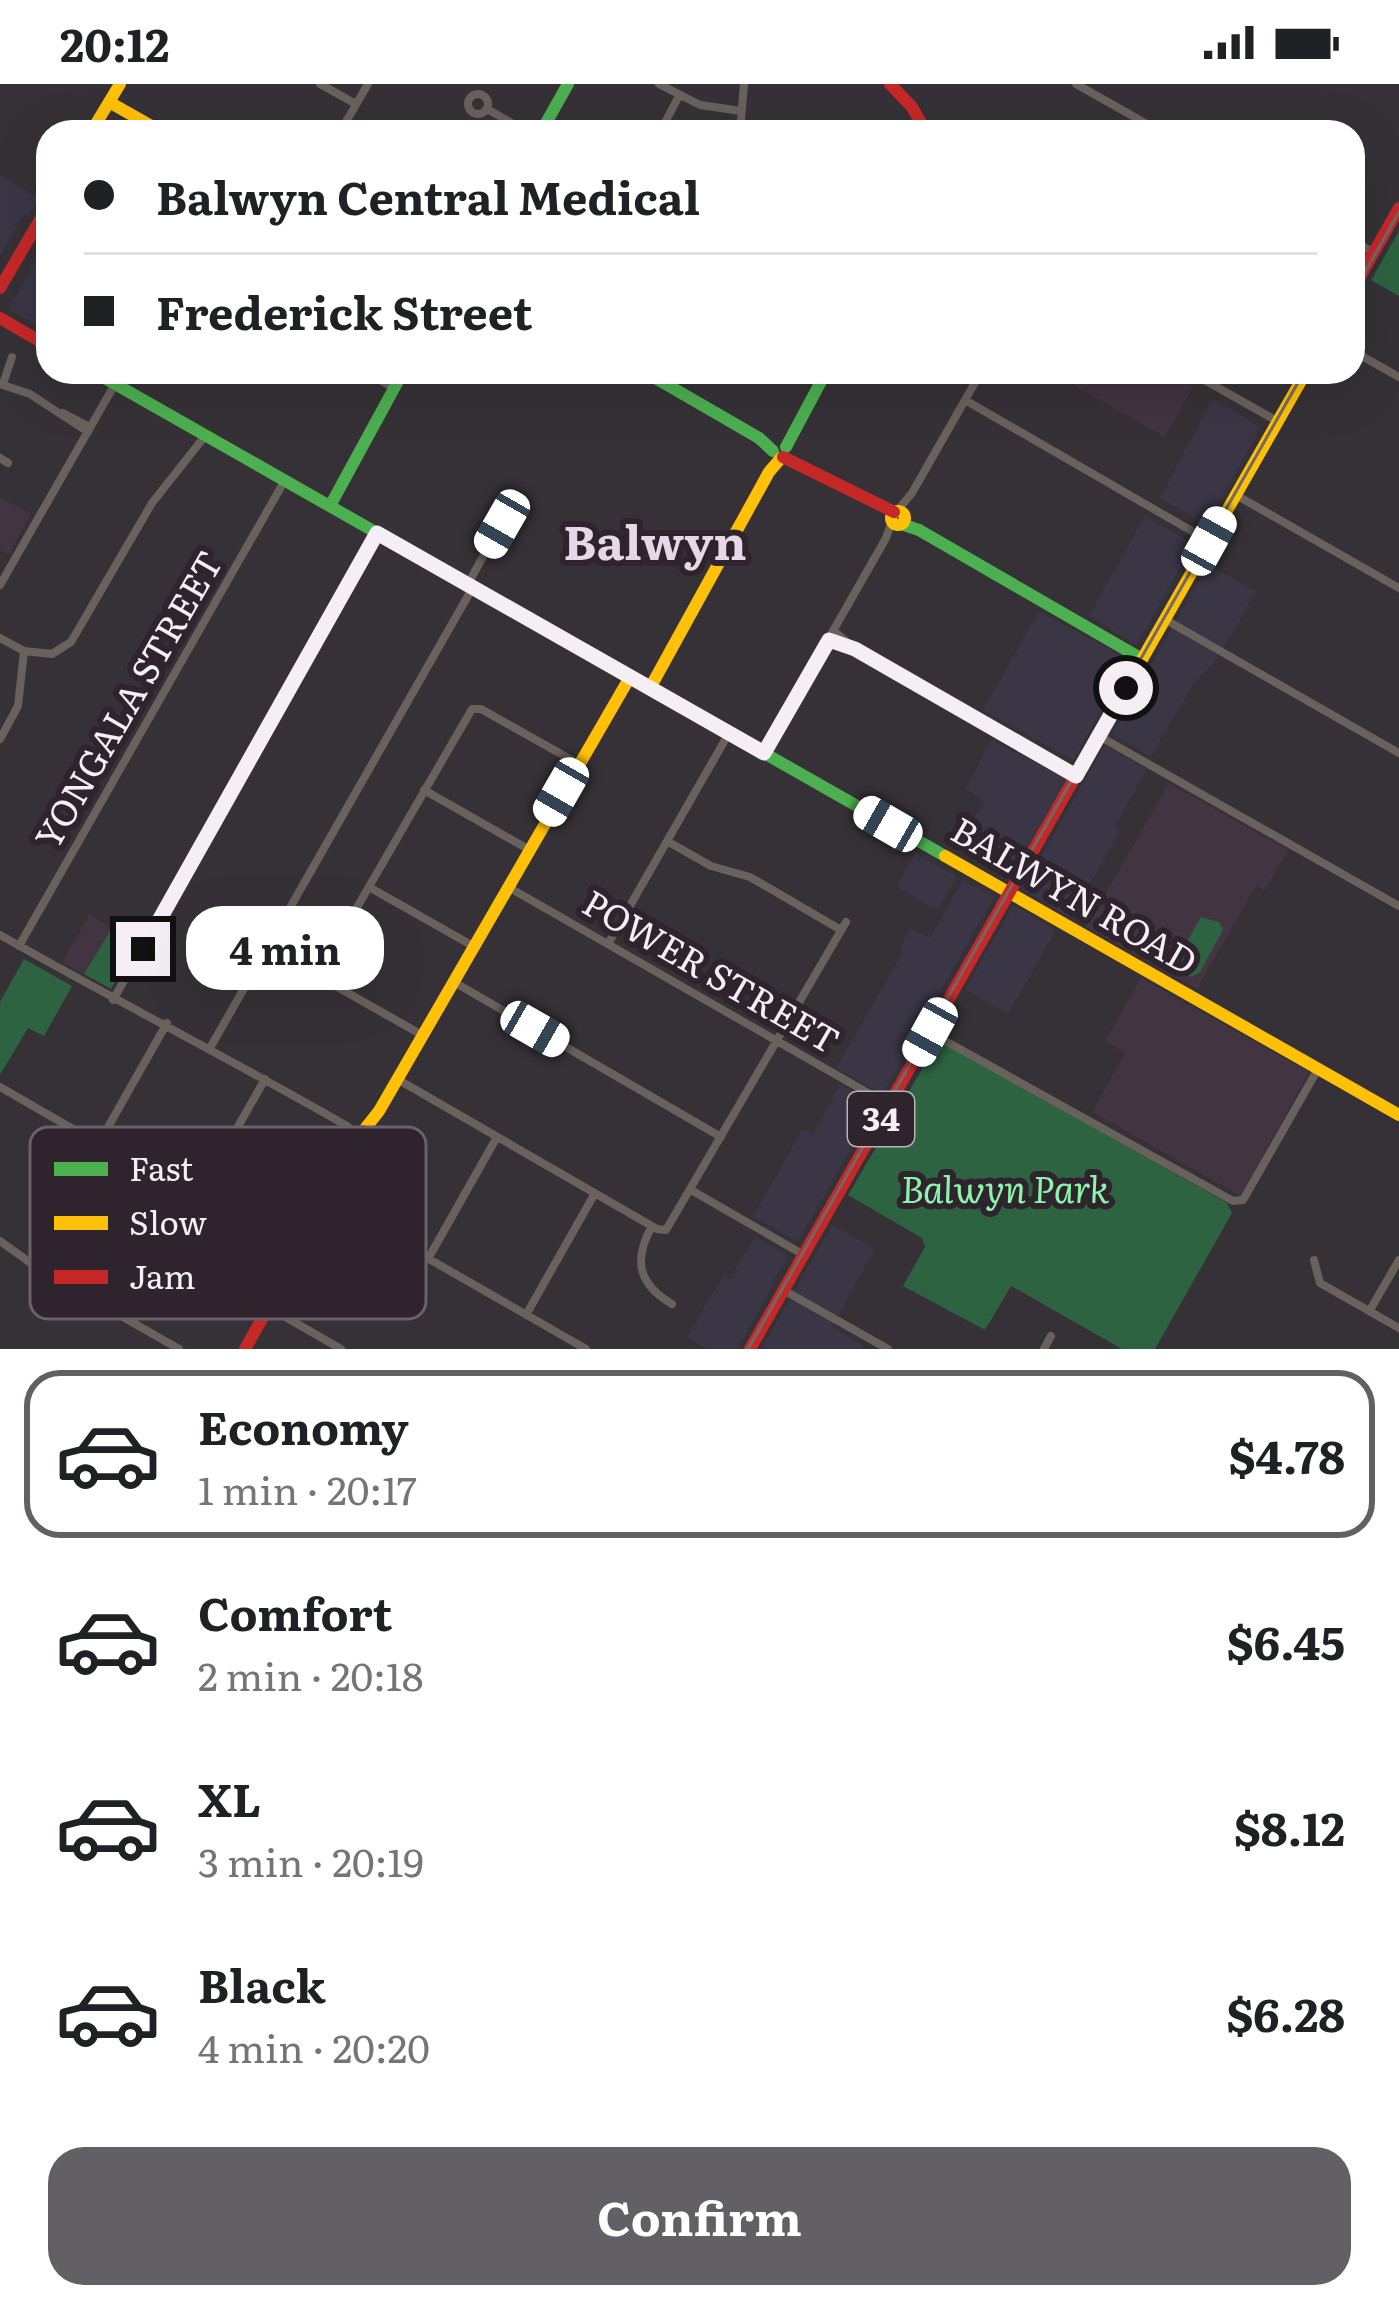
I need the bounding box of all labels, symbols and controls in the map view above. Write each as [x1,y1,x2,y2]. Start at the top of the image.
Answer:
text: 20:12 [60,9,170,76]
text: Balwyn Central Medical [156,162,700,229]
text: Frederick Street [156,277,532,344]
car [468,484,536,564]
car [1176,501,1242,581]
district label: Balwyn [563,504,747,575]
street label: YONGALA STREET [20,540,234,857]
route start [1099,661,1153,715]
car [527,752,595,832]
car [848,790,928,858]
street label: BALWYN ROAD [942,802,1208,986]
street label: POWER STREET [574,875,851,1065]
callout: 4 min [185,907,383,991]
text: 4 min [229,919,341,977]
route end [116,922,170,976]
car [897,992,963,1072]
car [495,995,575,1063]
road number: 34 [848,1092,914,1146]
legend [30,1127,426,1319]
text: Fast [129,1142,194,1191]
park label: Balwyn Park [901,1161,1110,1214]
text: Slow [129,1196,207,1245]
text: Jam [129,1250,196,1299]
text: Economy [198,1392,409,1459]
icon: car [54,1400,162,1508]
text: $4.78 [1229,1421,1345,1488]
text: 1 min · 20:17 [198,1459,417,1517]
text: Comfort [198,1578,392,1645]
icon: car [54,1586,162,1694]
text: $6.45 [1227,1607,1345,1674]
text: 2 min · 20:18 [198,1645,423,1703]
text: XL [198,1764,261,1831]
icon: car [54,1772,162,1880]
text: $8.12 [1234,1793,1345,1860]
text: 3 min · 20:19 [198,1831,424,1889]
text: Black [198,1950,326,2017]
icon: car [54,1958,162,2066]
text: $6.28 [1226,1979,1345,2046]
text: 4 min · 20:20 [198,2017,430,2075]
button: Confirm [48,2147,1351,2285]

